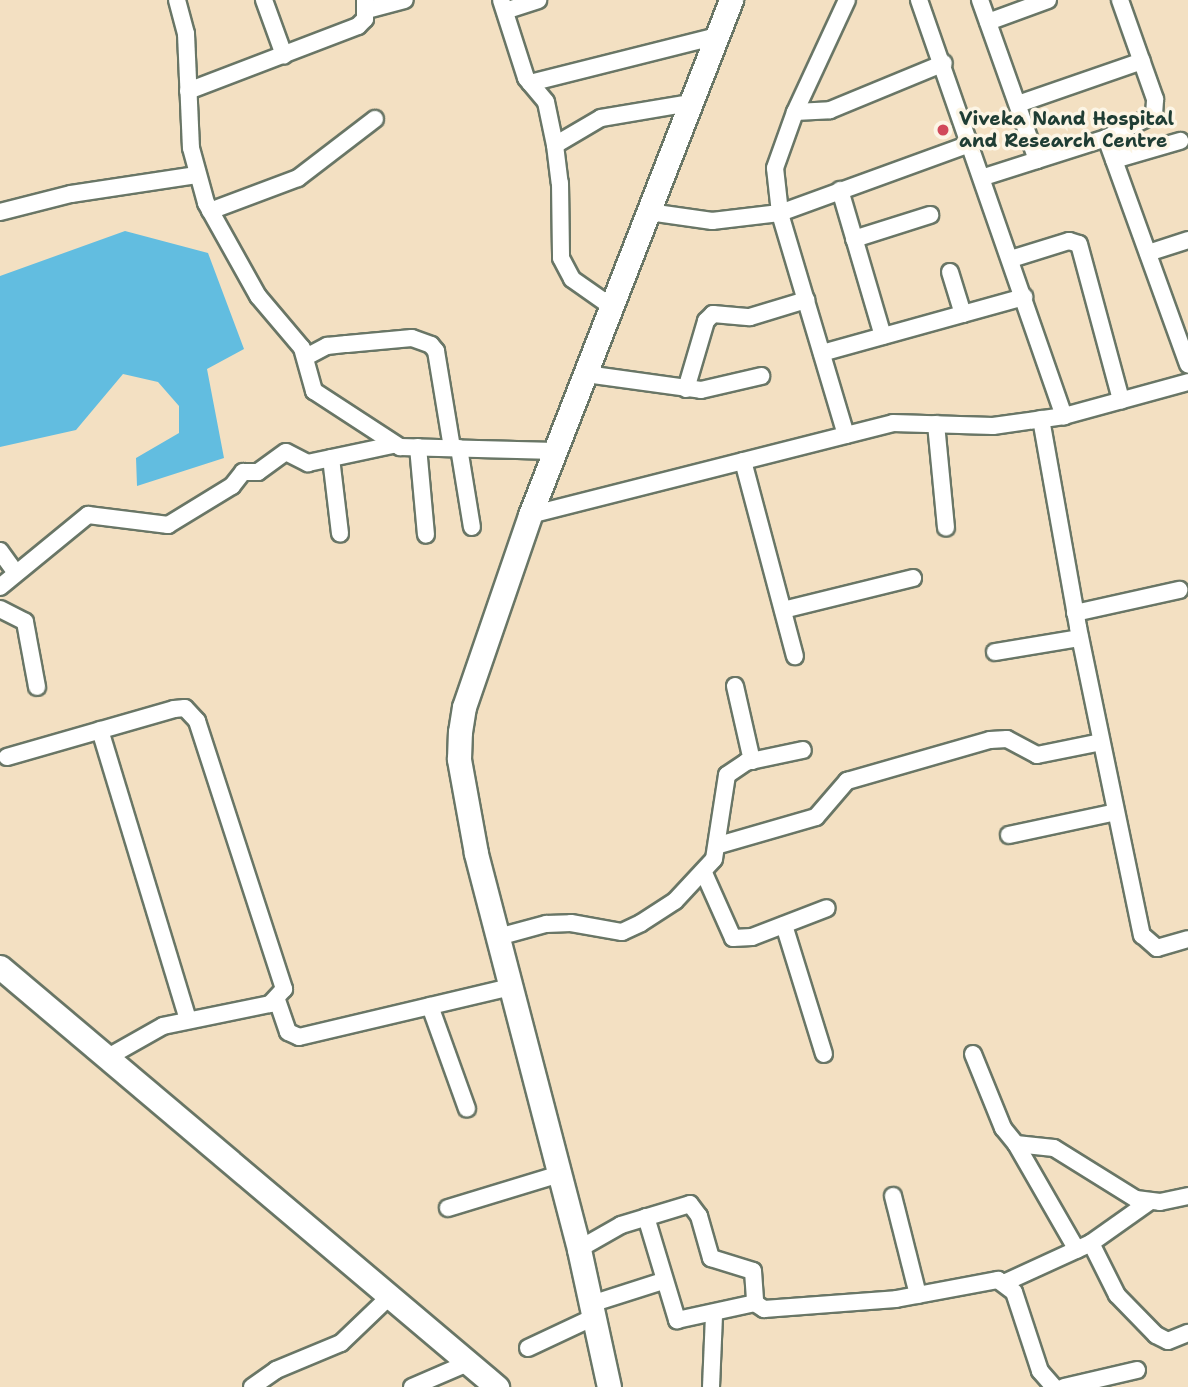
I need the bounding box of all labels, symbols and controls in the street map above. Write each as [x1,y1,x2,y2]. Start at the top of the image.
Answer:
place label: Viveka Nand Hospital and Research Centre [959,108,1174,152]
marker: Viveka Nand Hospital and Research Centre [933,120,953,140]

